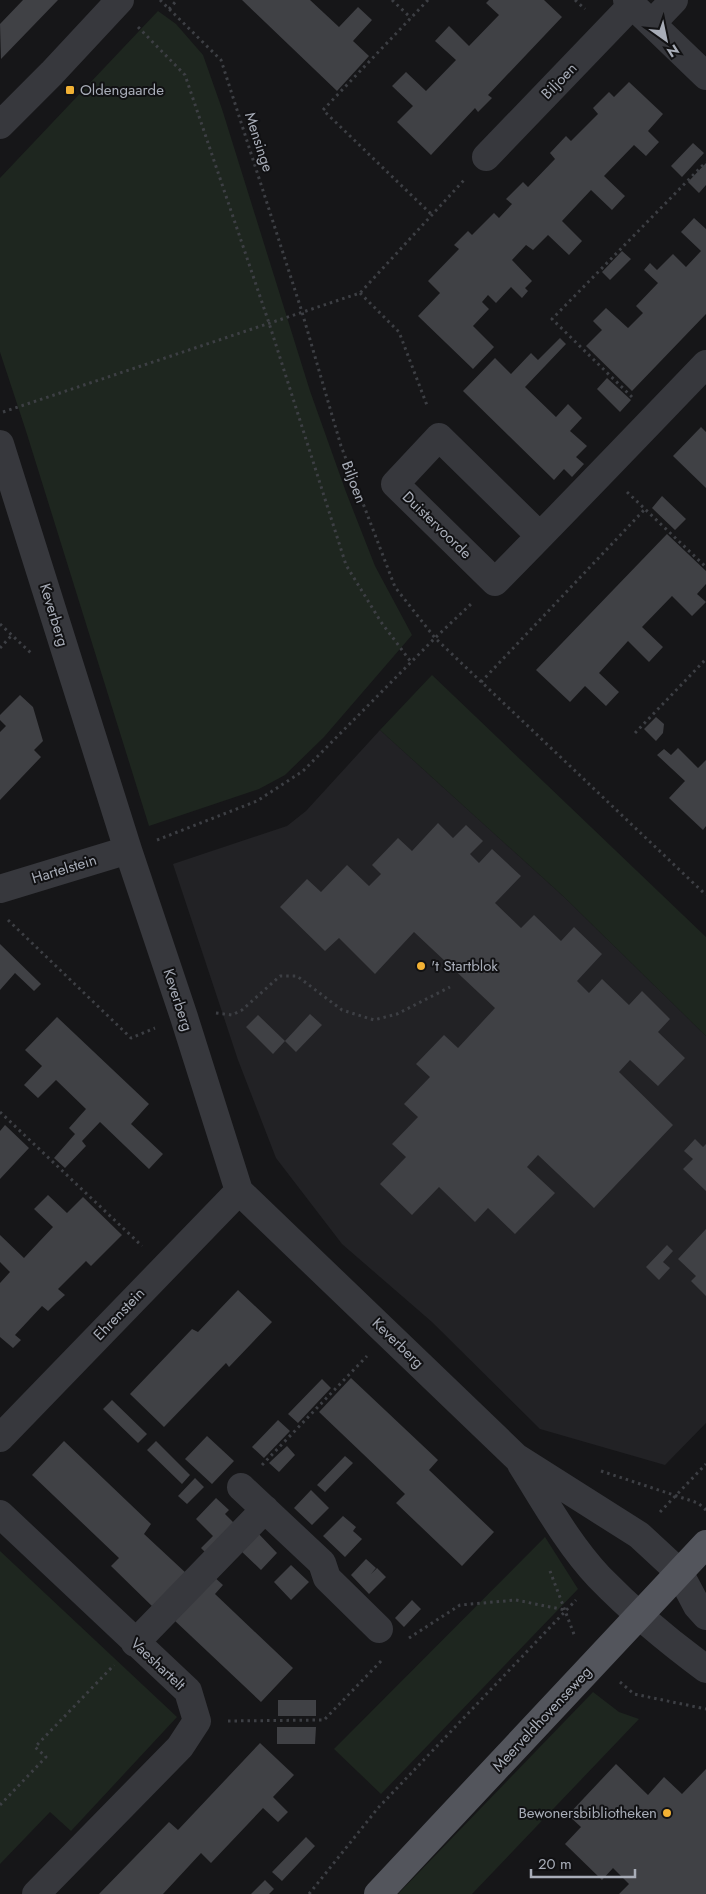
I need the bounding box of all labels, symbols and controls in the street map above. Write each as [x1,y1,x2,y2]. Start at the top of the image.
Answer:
north arrow [641,15,691,65]
text: N [663,39,683,62]
street label: Biljoen [536,58,582,104]
place label: Oldengaarde [80,79,164,101]
marker: Oldengaarde [64,84,76,96]
street label: Mensinge [239,109,279,175]
street label: Biljoen [336,458,372,506]
street label: Duistervoorde [397,486,477,564]
street label: Keverberg [34,581,74,649]
street label: Hartelstein [29,849,99,889]
place label: 't Startblok [431,955,498,977]
marker: 't Startblok [415,960,427,972]
street label: Keverberg [158,966,198,1034]
street label: Ehrenstein [88,1283,150,1345]
street label: Keverberg [367,1313,429,1373]
street label: Vaeshartelt [126,1633,191,1696]
street label: Meerveldhovenseweg [487,1661,597,1777]
place label: Bewonersbibliotheken [518,1802,657,1824]
marker: Bewonersbibliotheken [661,1807,673,1819]
scale bar [531,1846,635,1878]
text: 20 m [538,1853,572,1875]

